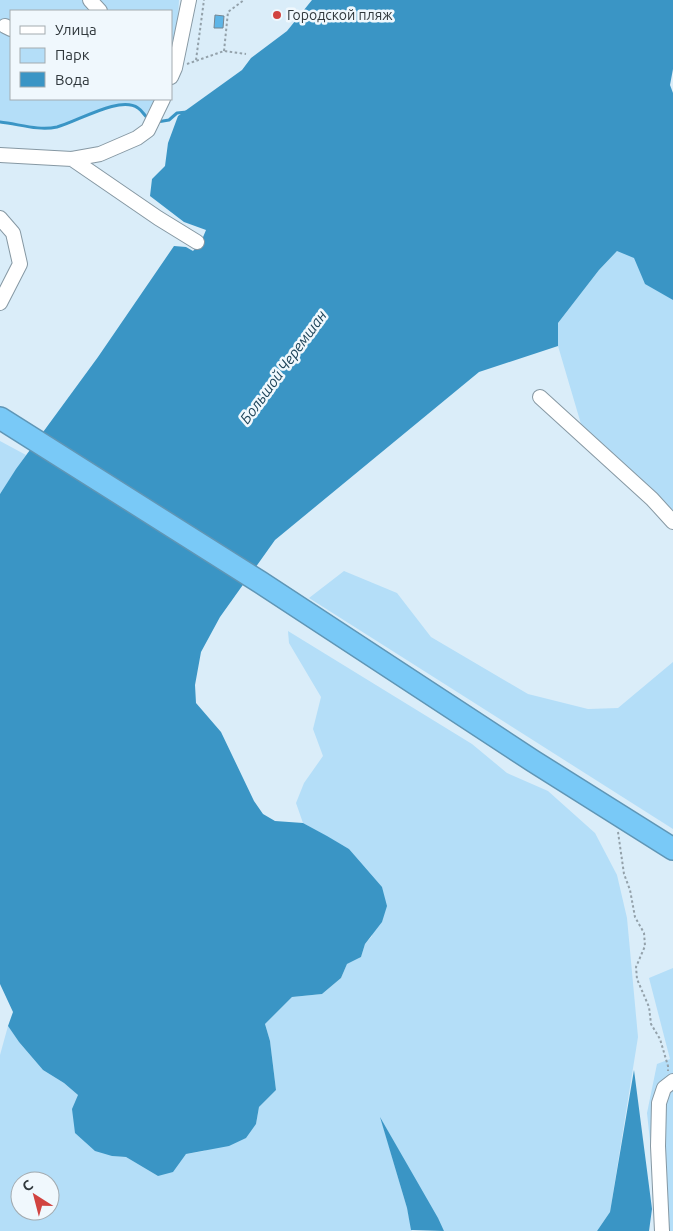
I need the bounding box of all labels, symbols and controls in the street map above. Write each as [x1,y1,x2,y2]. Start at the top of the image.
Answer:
place label: Городской пляж [287,7,393,23]
marker: Городской пляж [271,9,283,21]
legend [10,10,172,100]
text: Улица [55,21,97,38]
text: Парк [55,46,90,63]
text: Вода [55,71,90,88]
water label: Большой Черемшан [236,307,330,427]
north arrow [10,1171,60,1221]
text: С [19,1176,36,1195]

